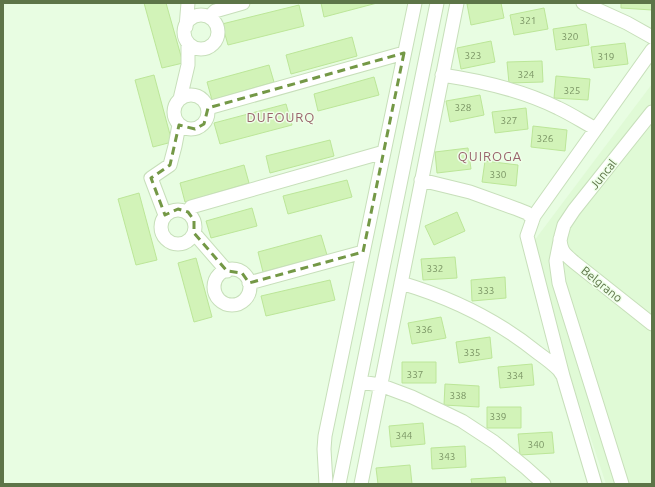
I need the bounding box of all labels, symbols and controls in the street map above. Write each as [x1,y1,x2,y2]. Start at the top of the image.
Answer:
house number: 321 [520,15,536,26]
house number: 320 [562,31,579,42]
house number: 323 [465,50,481,61]
house number: 319 [598,51,614,62]
house number: 324 [518,69,535,80]
house number: 325 [564,85,580,96]
house number: 328 [455,102,472,113]
district label: DUFOURQ [247,110,315,125]
house number: 327 [501,115,517,126]
house number: 326 [537,133,554,144]
district label: QUIROGA [458,149,522,164]
street label: Juncal [587,157,619,191]
house number: 330 [490,169,507,180]
house number: 332 [427,263,443,274]
street label: Belgrano [579,264,625,304]
house number: 333 [478,285,494,296]
house number: 336 [416,324,433,335]
house number: 335 [464,347,480,358]
house number: 337 [407,369,423,380]
house number: 334 [507,370,524,381]
house number: 338 [450,390,467,401]
house number: 339 [490,411,506,422]
house number: 344 [396,430,413,441]
house number: 340 [528,439,545,450]
house number: 343 [439,451,455,462]

